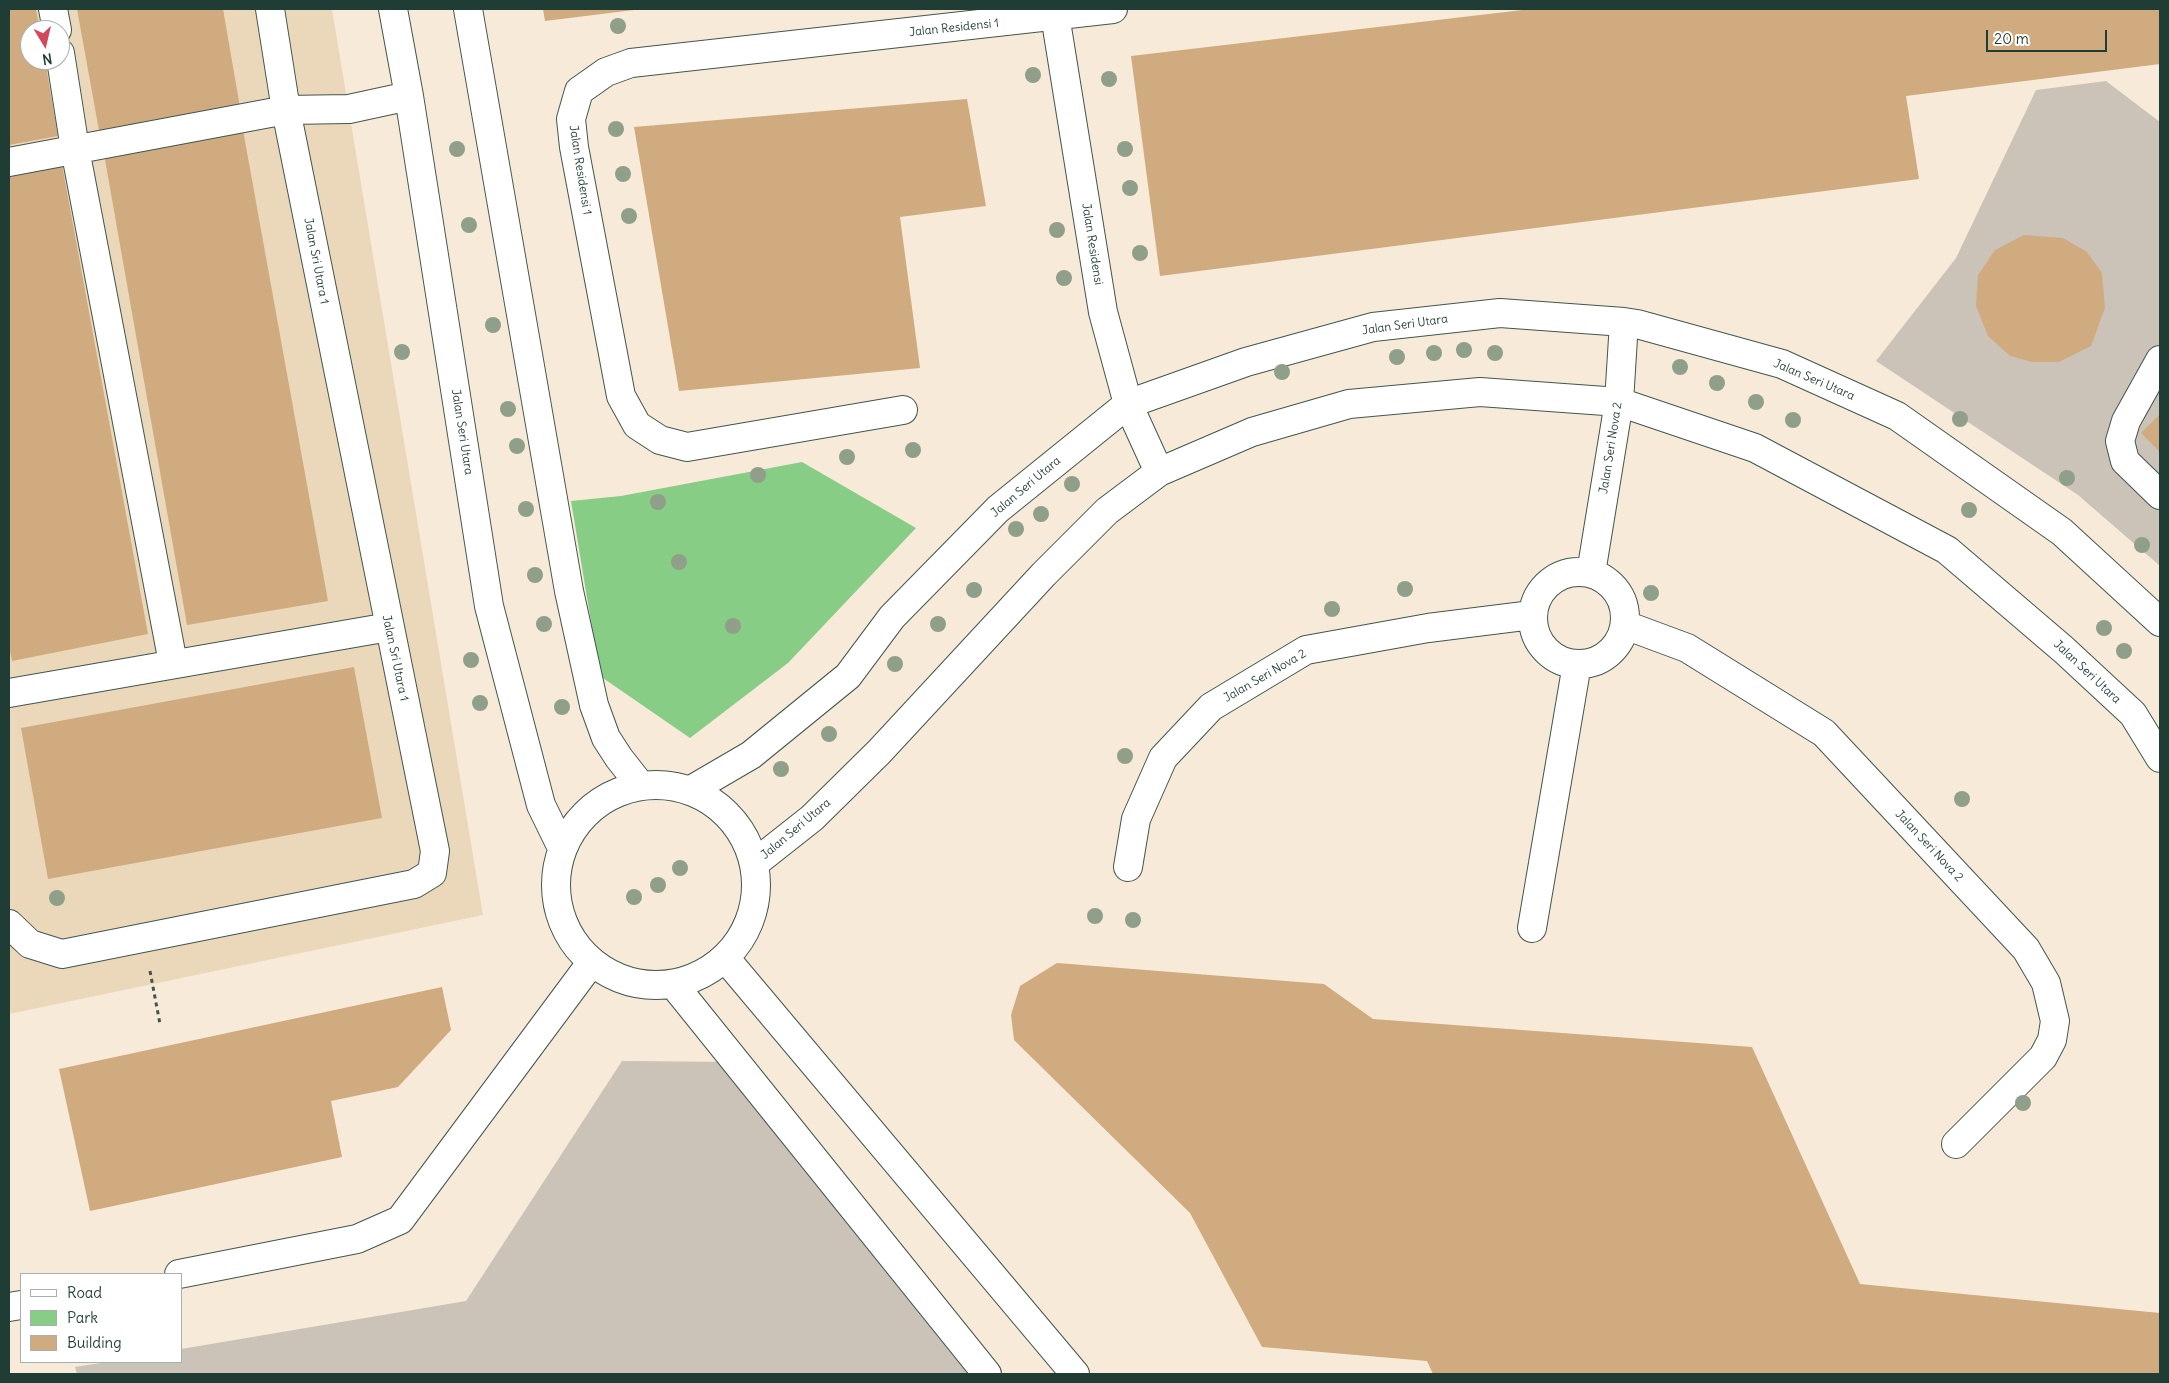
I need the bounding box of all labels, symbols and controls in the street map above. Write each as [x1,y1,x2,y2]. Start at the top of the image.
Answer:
street label: Jalan Residensi 1 [908,16,1000,40]
north arrow [20,20,70,70]
scale bar [1989,20,2110,52]
text: 20 m [1994,29,2029,48]
text: N [41,49,53,68]
street label: Jalan Residensi 1 [566,124,594,216]
street label: Jalan Residensi [1078,202,1106,286]
street label: Jalan Sri Utara 1 [301,217,331,305]
street label: Jalan Seri Utara [1361,312,1449,338]
street label: Jalan Seri Utara [1771,356,1857,404]
street label: Jalan Seri Utara [448,388,476,476]
street label: Jalan Seri Nova 2 [1597,401,1625,495]
street label: Jalan Seri Utara [988,454,1064,520]
street label: Jalan Sri Utara 1 [379,614,411,702]
street label: Jalan Seri Utara [2050,637,2124,707]
street label: Jalan Seri Nova 2 [1221,647,1309,705]
street label: Jalan Seri Utara [758,796,834,862]
street label: Jalan Seri Nova 2 [1892,807,1966,885]
legend [20,1273,182,1363]
text: Road [67,1283,102,1302]
text: Park [67,1308,98,1327]
text: Building [67,1333,122,1352]

